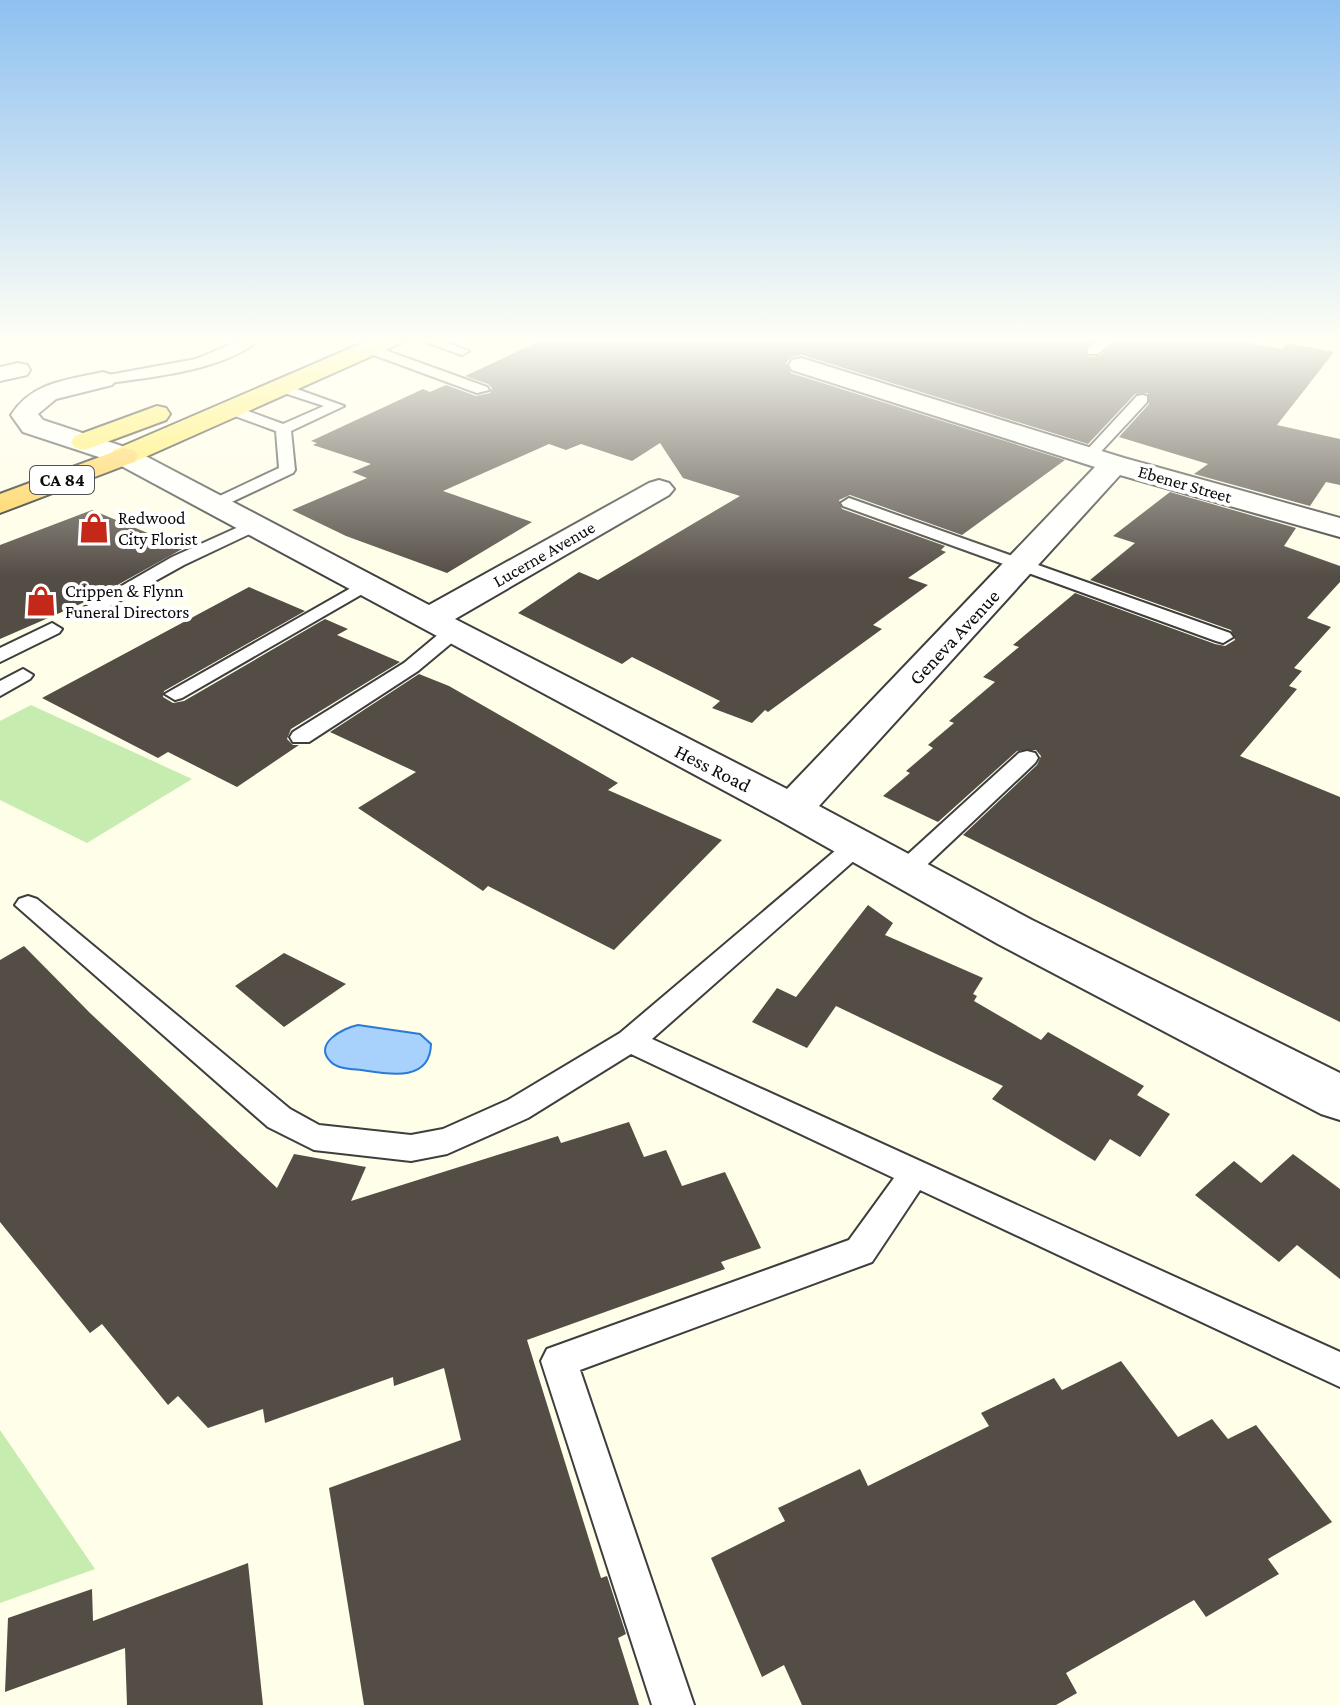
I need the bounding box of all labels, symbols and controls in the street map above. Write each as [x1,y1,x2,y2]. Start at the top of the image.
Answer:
street label: Ebener Street [1136,461,1235,507]
road number: CA 84 [30,466,94,494]
place label: Redwood City Florist [118,508,199,549]
shop icon: Redwood City Florist [77,511,111,545]
street label: Lucerne Avenue [490,517,598,591]
place label: Crippen & Flynn Funeral Directors [65,581,189,622]
shop icon: Crippen & Flynn Funeral Directors [24,584,58,618]
street label: Geneva Avenue [904,585,1004,689]
street label: Hess Road [672,740,755,797]

